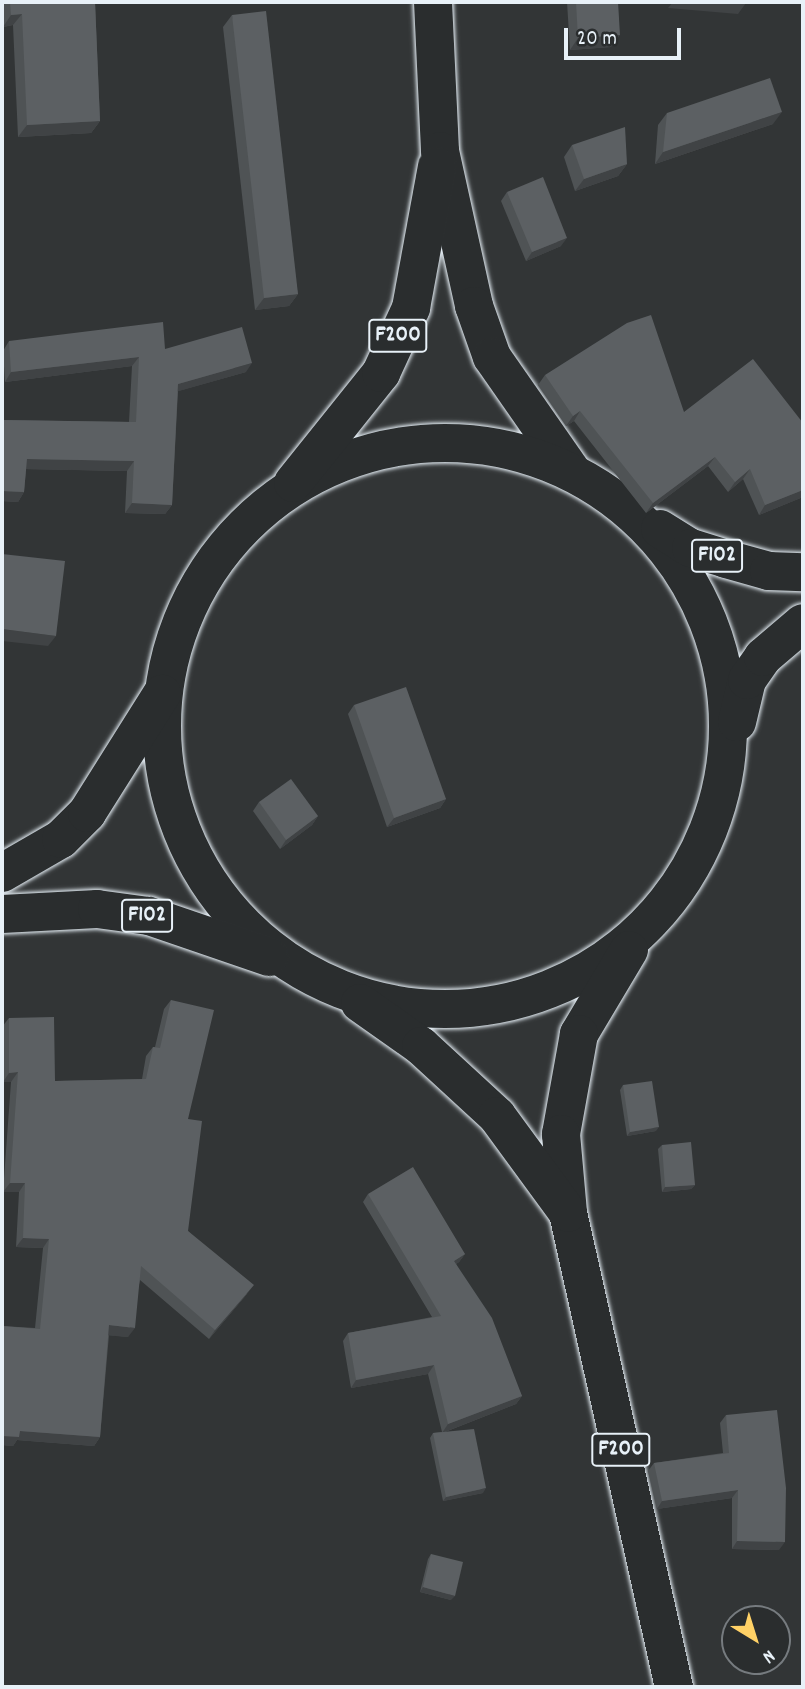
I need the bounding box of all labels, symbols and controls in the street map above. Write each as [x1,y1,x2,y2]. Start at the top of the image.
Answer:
scale bar [567,14,684,58]
text: 20 m [577,25,617,55]
road number: F200 [368,316,428,356]
road number: F102 [691,536,743,576]
road number: F102 [121,897,173,936]
road number: F200 [591,1430,651,1470]
north arrow [721,1605,791,1675]
text: N [756,1642,780,1669]

